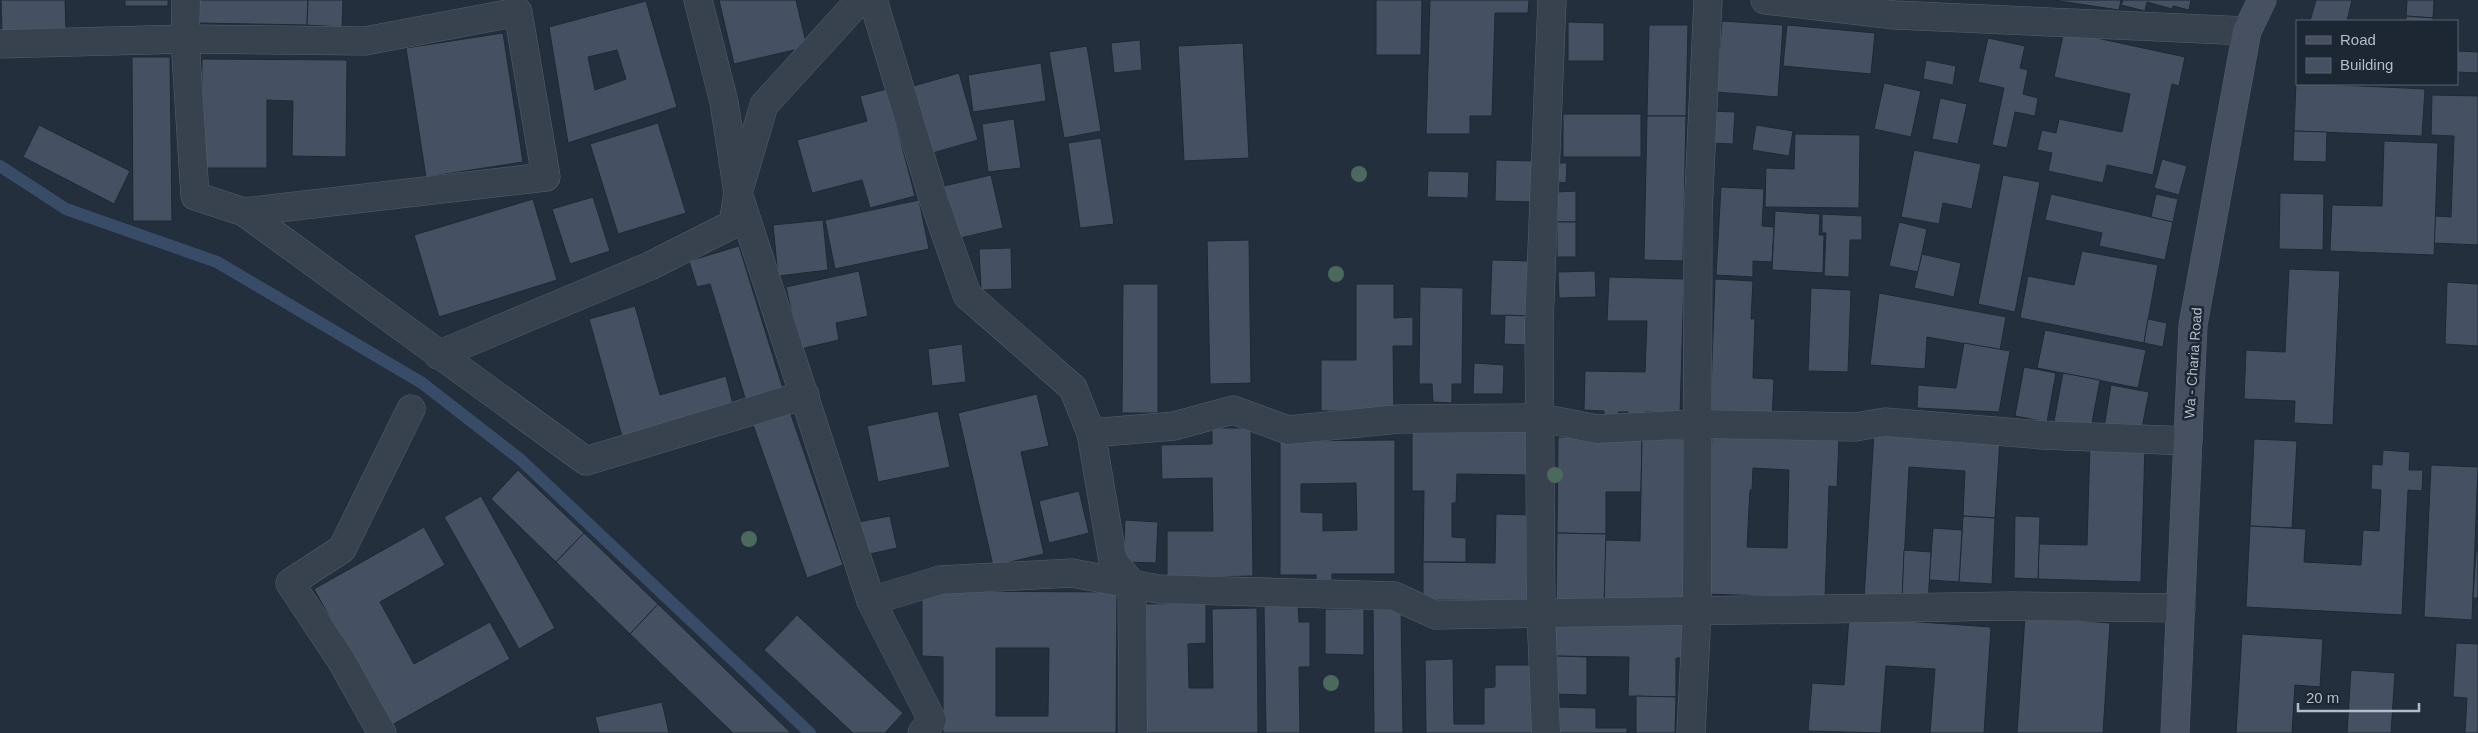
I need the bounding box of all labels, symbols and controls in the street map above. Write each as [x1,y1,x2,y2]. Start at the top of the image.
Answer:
legend [2296,20,2458,85]
text: Road [2340,31,2376,48]
text: Building [2340,56,2393,73]
street label: Wa - Charia Road [2181,307,2205,419]
scale bar [2298,680,2419,712]
text: 20 m [2306,689,2339,706]

